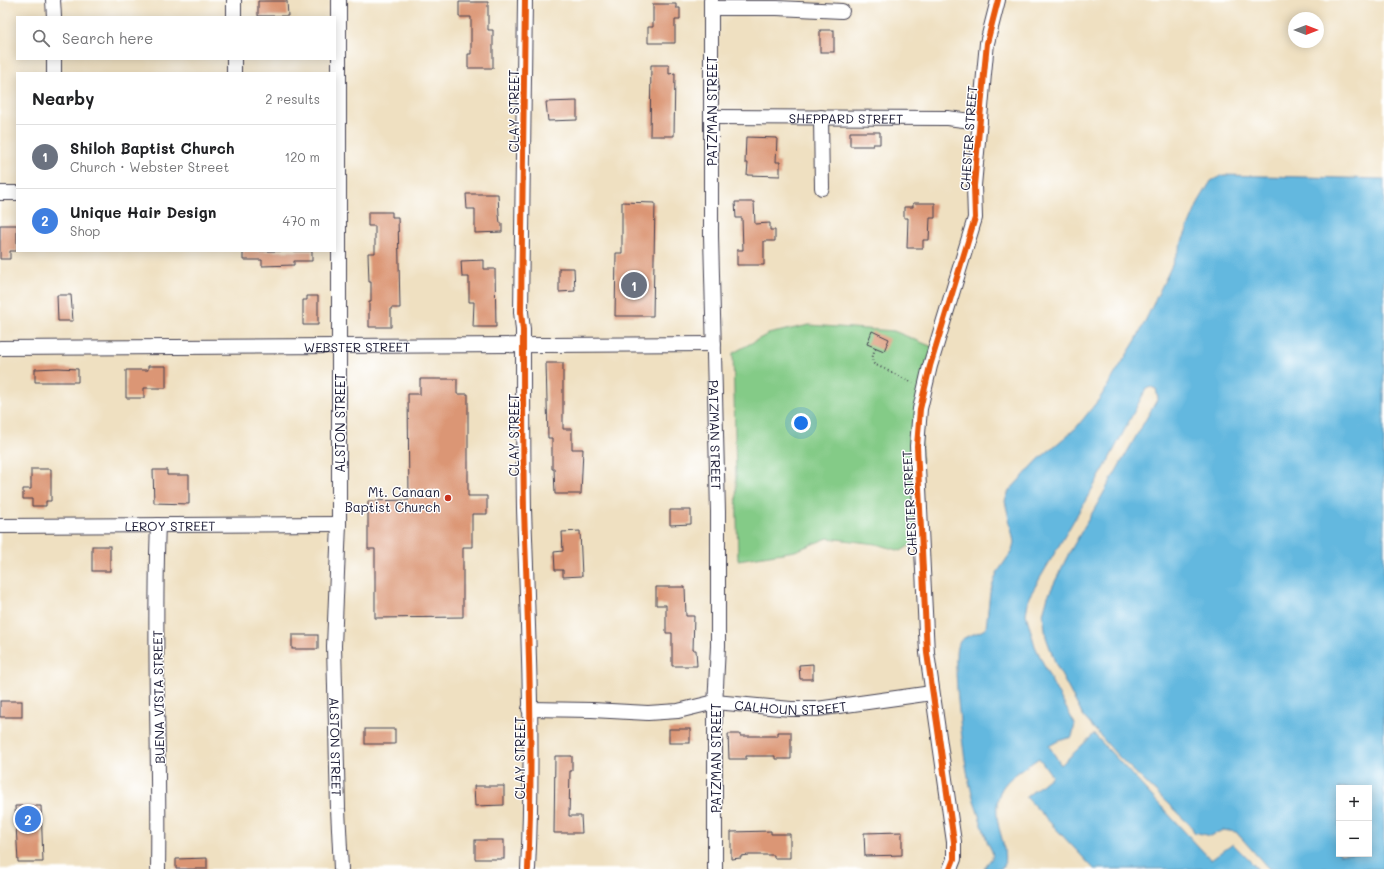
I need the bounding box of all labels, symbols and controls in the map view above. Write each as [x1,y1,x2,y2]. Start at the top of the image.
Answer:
north arrow [1288,12,1324,48]
search box [16,16,336,60]
icon: search [30,27,52,49]
text: Search here [62,28,153,48]
street label: PATZMAN STREET [703,56,720,166]
street label: CLAY STREET [505,70,522,152]
street label: CHESTER STREET [956,85,980,191]
text: Nearby [32,87,94,109]
text: 2 results [265,90,320,107]
street label: SHEPPARD STREET [789,109,903,126]
text: Shiloh Baptist Church [70,138,235,158]
text: 1 [42,148,48,165]
text: 120 m [284,148,320,165]
text: Church · Webster Street [70,158,229,175]
text: Unique Hair Design [70,202,216,222]
text: 2 [41,212,49,229]
text: 470 m [283,212,320,229]
text: Shop [70,222,100,239]
pin: 1 [621,270,647,300]
street label: WEBSTER STREET [304,337,410,355]
street label: ALSTON STREET [331,373,348,473]
street label: PATZMAN STREET [706,380,726,490]
street label: CLAY STREET [505,394,522,476]
your location [791,413,811,433]
street label: CHESTER STREET [898,450,920,556]
place label: Mt. Canaan Baptist Church [345,483,440,515]
marker: Mt. Canaan Baptist Church [443,493,453,503]
street label: LEROY STREET [125,516,215,534]
street label: BUENA VISTA STREET [148,630,168,764]
street label: CALHOUN STREET [734,695,847,718]
street label: ALSTON STREET [327,697,346,797]
street label: PATZMAN STREET [707,703,724,813]
street label: CLAY STREET [511,717,528,799]
map controls [1336,785,1372,857]
button: + [1336,785,1372,821]
pin: 2 [15,804,41,834]
button: − [1336,821,1372,857]

